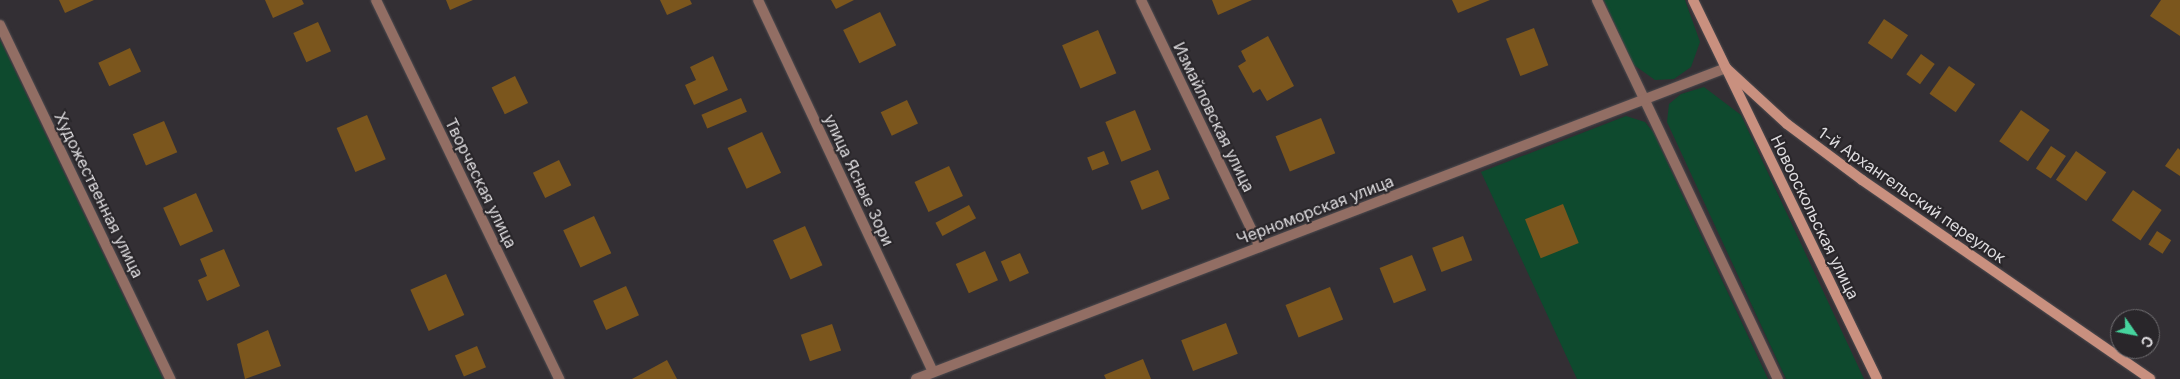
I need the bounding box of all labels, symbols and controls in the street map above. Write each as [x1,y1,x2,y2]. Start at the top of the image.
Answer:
street label: Измайловская улица [1169,39,1259,195]
street label: Художественная улица [50,109,148,281]
street label: улица Ясные Зори [820,111,898,249]
street label: Творческая улица [441,115,521,251]
street label: 1-й Архангельский переулок [1815,123,2009,267]
street label: Новооскольская улица [1767,132,1863,302]
street label: Черноморская улица [1234,171,1396,249]
north arrow [2110,309,2160,359]
text: С [2137,333,2157,351]

